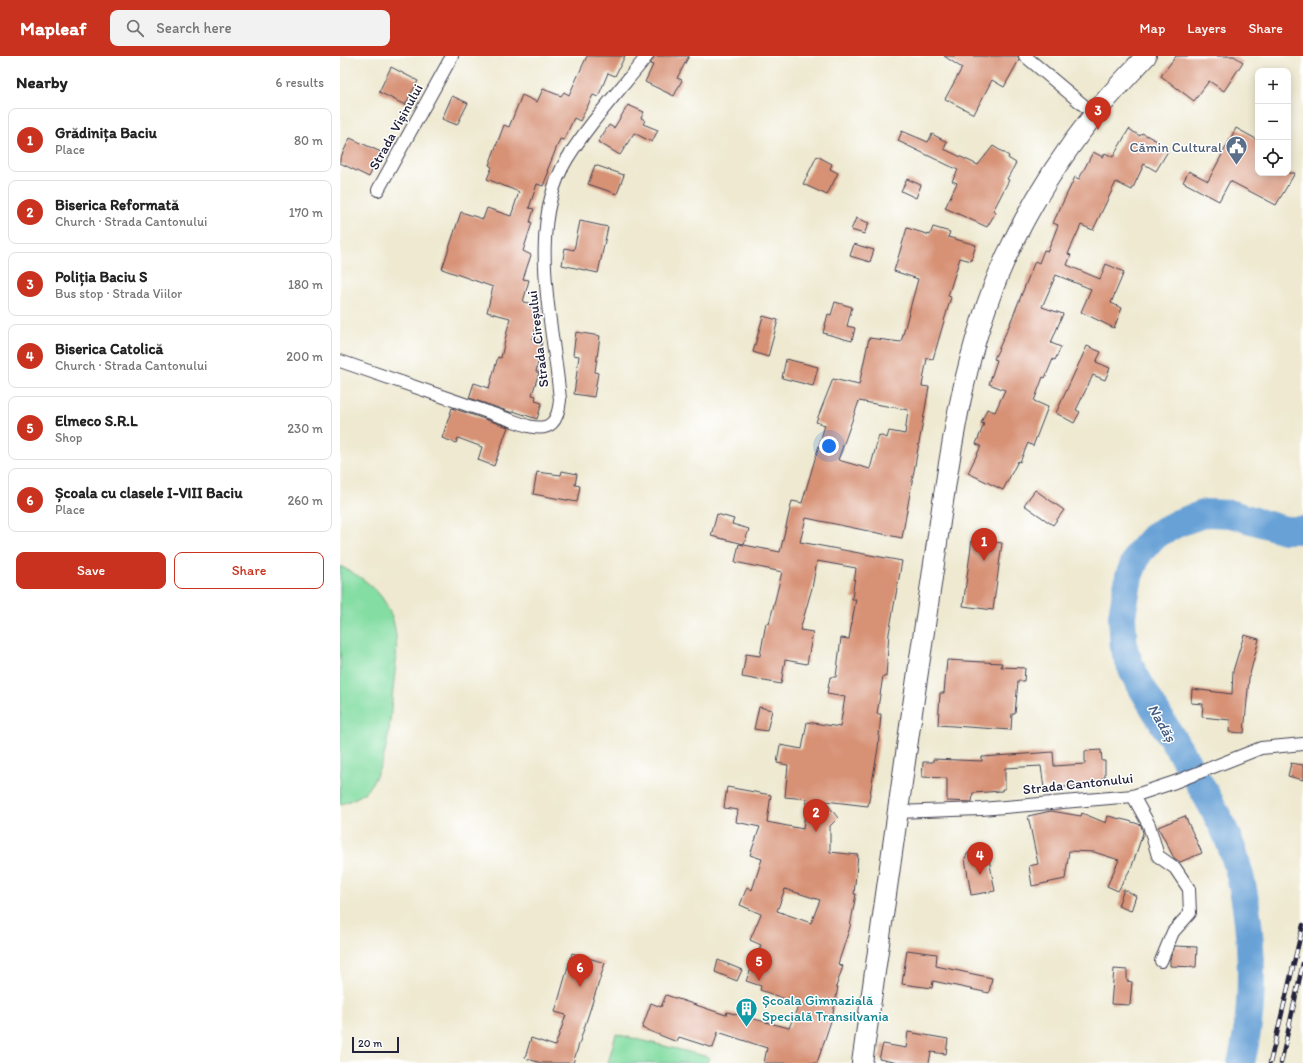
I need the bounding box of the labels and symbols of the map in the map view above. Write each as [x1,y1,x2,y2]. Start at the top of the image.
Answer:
street label: Strada Vișinului [365,81,427,173]
pin: 3 [1085,97,1111,130]
public building icon: Cămin Cultural [1224,134,1250,167]
place label: Cămin Cultural [1130,139,1222,156]
street label: Strada Cireșului [524,290,552,388]
your location [819,436,839,456]
pin: 1 [971,528,997,561]
water label: Nadăș [1144,701,1181,746]
street label: Strada Cantonului [1022,770,1134,798]
pin: 2 [803,799,829,832]
pin: 4 [967,842,993,875]
pin: 5 [746,948,772,981]
pin: 6 [567,954,593,987]
place label: Școala Gimnazială Specială Transilvania [762,992,889,1025]
building icon: Școala Gimnazială Specială Transilvania [733,995,759,1028]
scale bar [352,1035,399,1054]

